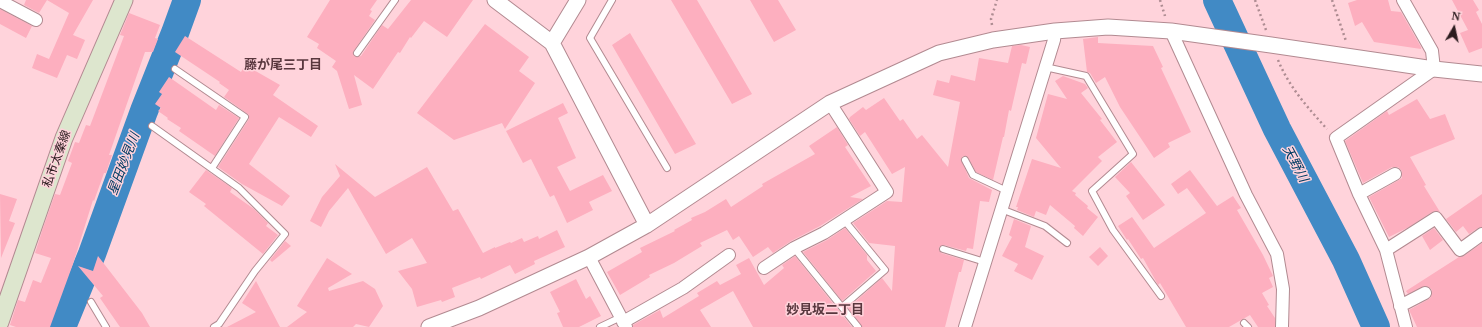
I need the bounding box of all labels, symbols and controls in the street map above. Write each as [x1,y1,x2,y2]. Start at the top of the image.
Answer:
north arrow [1434,8,1474,48]
text: N [1450,8,1461,24]
district label: 藤が尾三丁目 [244,57,322,73]
street label: 私市太秦線 [40,128,74,190]
water label: 星田妙見川 [105,131,143,197]
water label: 天野川 [1279,143,1311,185]
district label: 妙見坂二丁目 [786,302,864,318]

